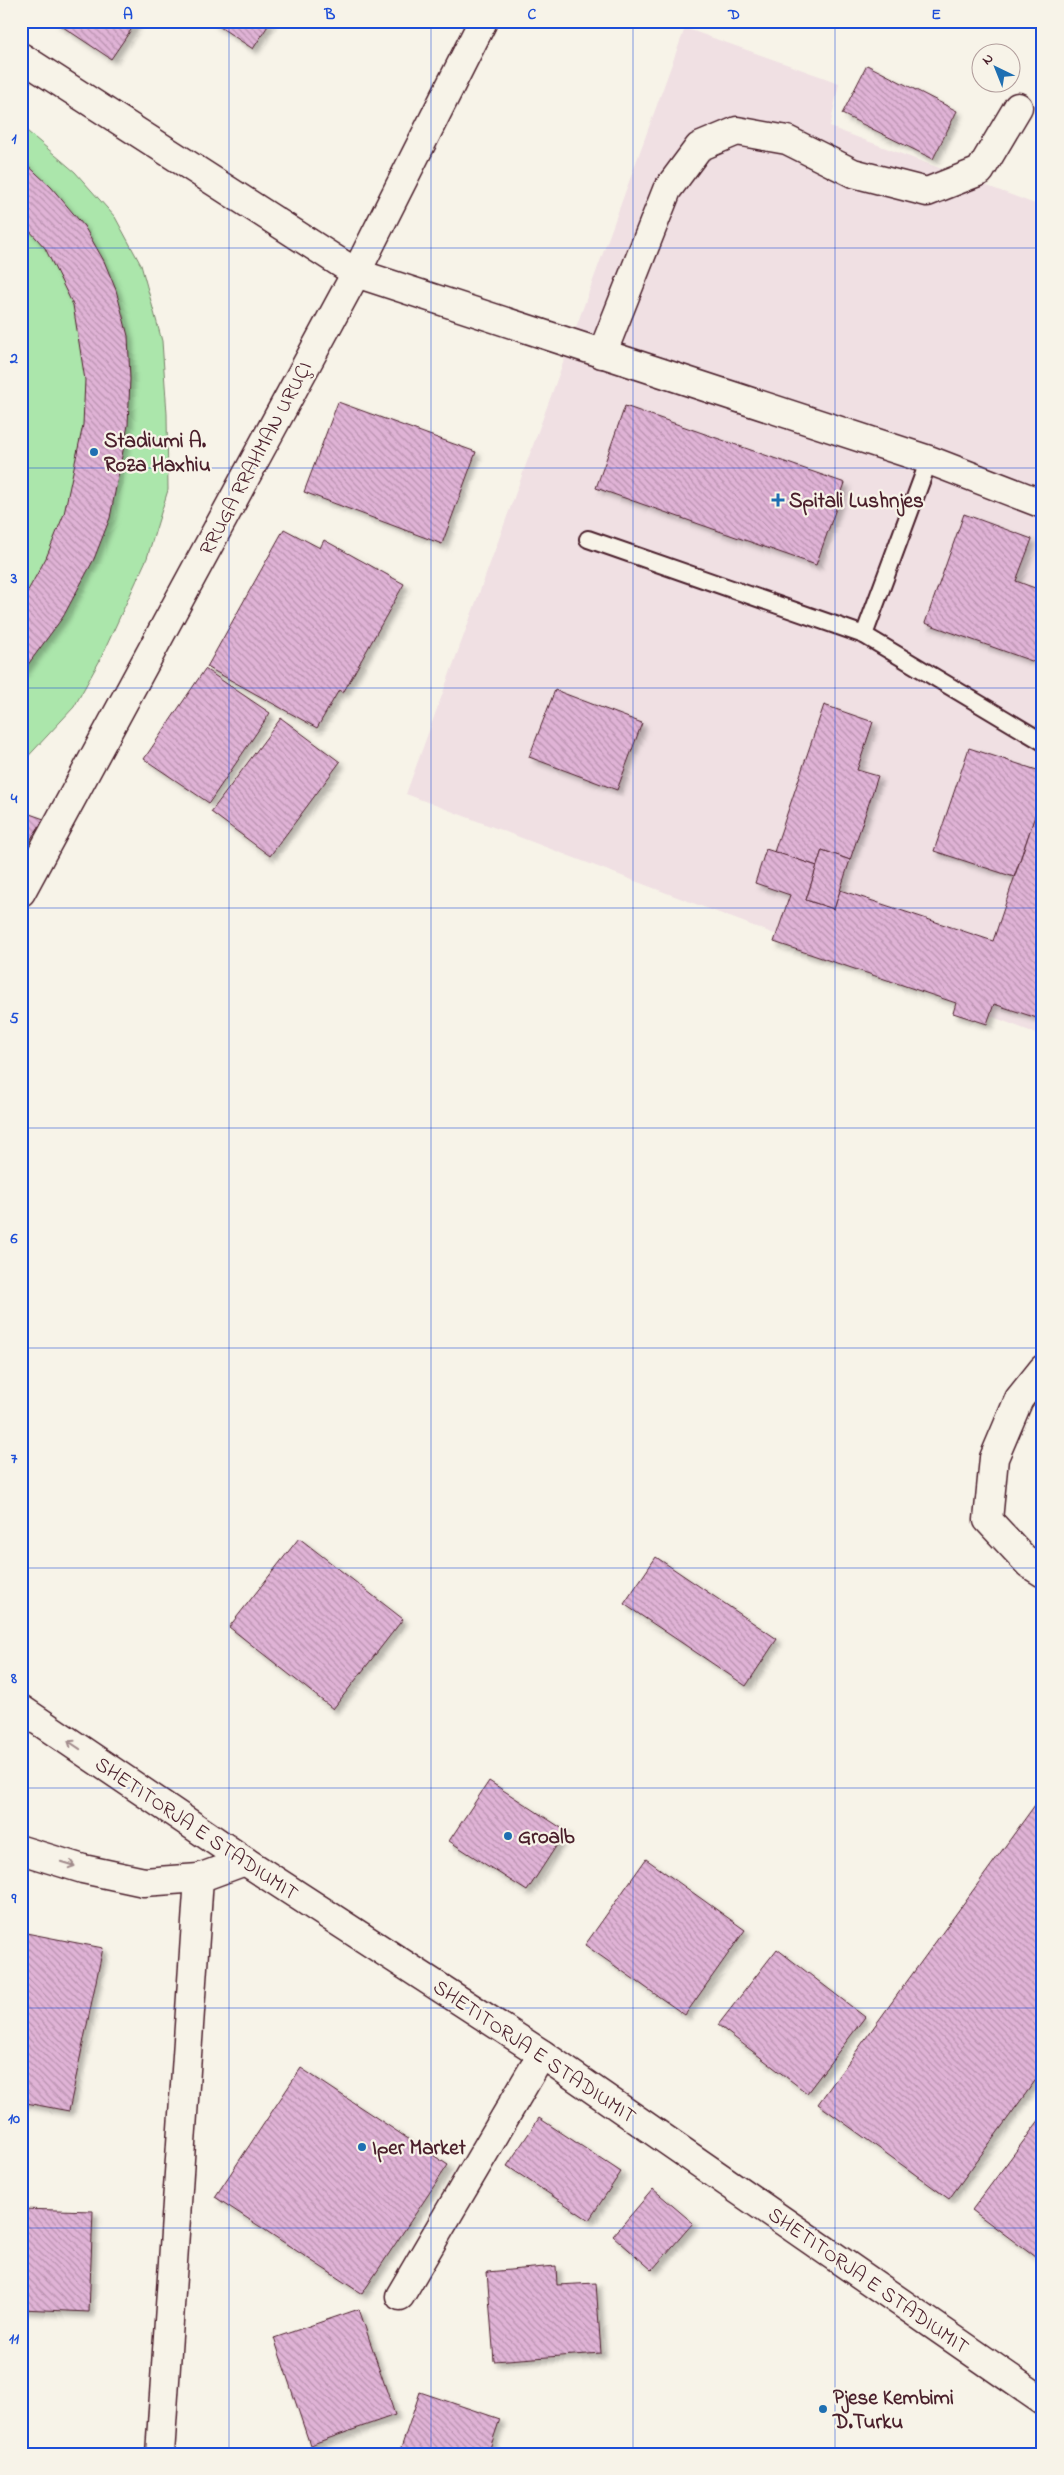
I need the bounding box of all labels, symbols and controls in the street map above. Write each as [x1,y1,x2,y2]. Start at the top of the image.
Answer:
text: A [123,3,133,27]
text: B [324,3,336,27]
text: C [528,3,537,27]
text: D [727,3,740,27]
text: E [931,3,941,27]
north arrow [972,42,1022,92]
text: N [978,49,999,70]
text: 1 [11,127,17,151]
text: 2 [9,347,18,371]
street label: RRUGA RRAHMAN URUÇI [193,357,321,561]
place label: Stadiumi A. Roza Haxhiu [104,427,211,481]
marker: Stadiumi A. Roza Haxhiu [88,446,100,458]
place label: Spitali Lushnjes [789,487,924,517]
marker: Spitali Lushnjes [771,493,785,507]
text: 3 [10,567,18,591]
text: 4 [10,787,18,811]
text: 5 [9,1007,19,1031]
text: 6 [9,1227,18,1251]
text: 7 [11,1447,18,1471]
text: 8 [10,1667,17,1691]
one-way arrow [67,1740,81,1750]
street label: SHETITORJA E STADIUMIT [88,1750,304,1909]
place label: Groalb [518,1823,575,1853]
marker: Groalb [502,1830,514,1842]
one-way arrow [59,1860,75,1870]
text: 9 [11,1887,17,1911]
street label: SHETITORJA E STADIUMIT [426,1973,642,2132]
text: 10 [8,2107,20,2131]
place label: Iper Market [372,2134,467,2164]
marker: Iper Market [356,2141,368,2153]
street label: SHETITORJA E STADIUMIT [761,2201,975,2363]
text: 11 [9,2327,20,2351]
place label: Pjese Kembimi D.Turku [832,2384,954,2438]
marker: Pjese Kembimi D.Turku [817,2403,829,2415]

